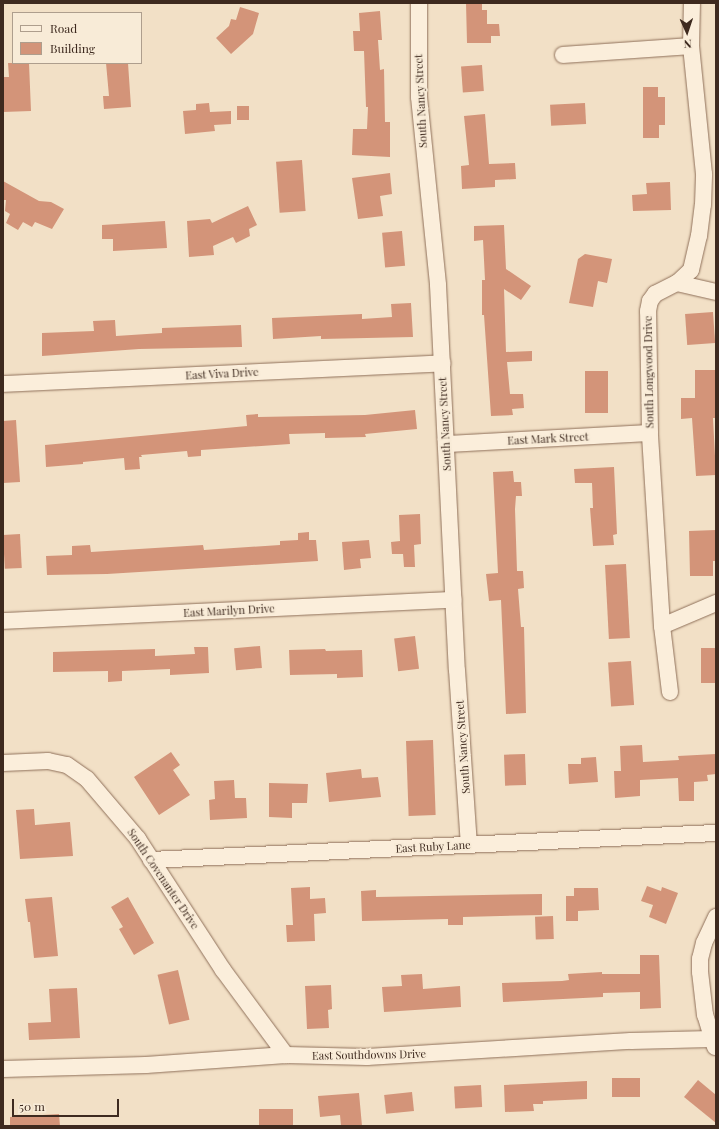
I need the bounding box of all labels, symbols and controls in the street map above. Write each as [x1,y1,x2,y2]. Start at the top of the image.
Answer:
legend [12,12,142,64]
north arrow [667,12,707,52]
text: Road [50,20,77,36]
text: N [683,37,692,52]
text: Building [50,40,95,56]
street label: South Nancy Street [412,54,430,148]
street label: South Longwood Drive [641,316,657,428]
street label: East Viva Drive [185,365,259,383]
street label: South Nancy Street [436,377,454,471]
street label: East Mark Street [507,430,589,448]
street label: East Marilyn Drive [183,602,275,620]
street label: South Nancy Street [453,700,473,794]
street label: South Covenanter Drive [124,826,202,932]
street label: East Ruby Lane [395,838,471,856]
street label: East Southdowns Drive [312,1047,426,1063]
scale bar [14,1091,121,1117]
text: 50 m [19,1098,45,1114]

